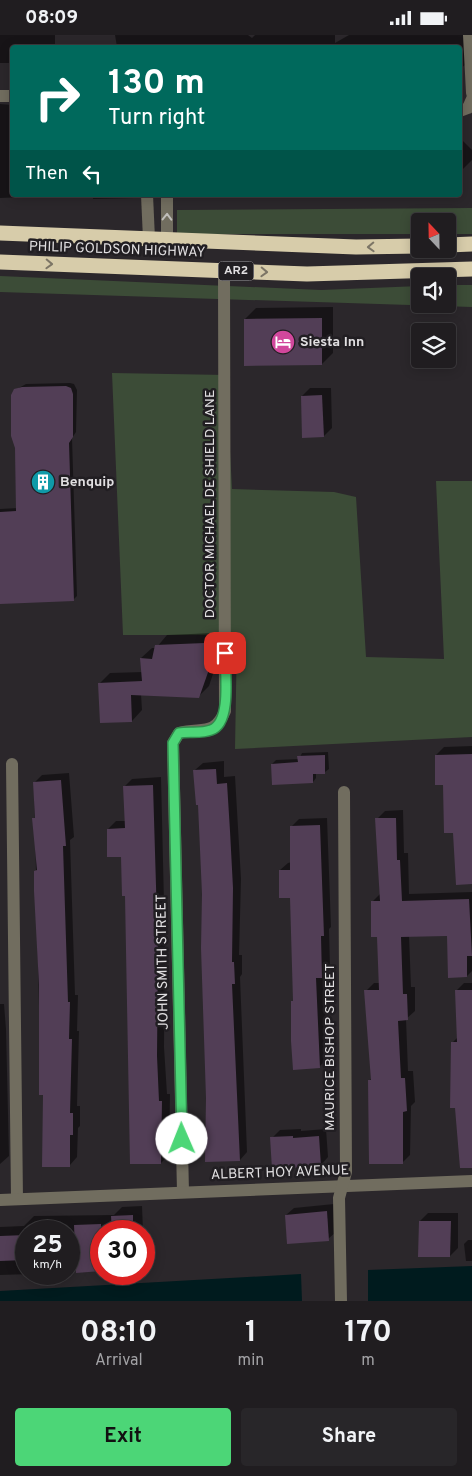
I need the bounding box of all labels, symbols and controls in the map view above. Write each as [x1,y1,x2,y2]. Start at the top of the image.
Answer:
text: 08:09 [25,6,78,30]
text: 130 m [108,62,205,106]
icon: right [25,65,90,130]
text: Turn right [108,105,205,132]
icon: left [78,160,106,188]
text: Then [25,162,68,186]
one-way arrow [162,213,172,220]
north arrow [411,213,456,257]
map controls [411,213,456,368]
street label: PHILIP GOLDSON HIGHWAY [28,238,206,262]
one-way arrow [367,242,375,252]
one-way arrow [45,258,53,269]
road number: AR2 [218,262,254,281]
one-way arrow [260,267,268,277]
button: sound [411,268,456,313]
button: layers [411,323,456,368]
hotel icon: Siesta Inn [270,329,296,355]
place label: Siesta Inn [300,334,364,351]
street label: DOCTOR MICHAEL DE SHIELD LANE [202,390,219,618]
building icon: Benquip [30,469,56,495]
place label: Benquip [60,474,114,491]
pin [204,632,246,674]
icon: arrive [211,639,239,667]
street label: JOHN SMITH STREET [153,894,173,1030]
street label: MAURICE BISHOP STREET [322,963,339,1131]
position arrow [155,1112,207,1164]
street label: ALBERT HOY AVENUE [211,1162,349,1184]
speed limit sign: 30 [90,1220,155,1285]
text: 25 [32,1230,63,1262]
text: km/h [33,1257,62,1273]
text: 08:10 [80,1315,158,1352]
text: 1 [245,1315,257,1352]
text: 170 [344,1315,392,1352]
text: Arrival [95,1351,143,1371]
text: min [238,1351,264,1371]
text: m [361,1351,375,1371]
button: Exit [15,1408,231,1466]
button: Share [241,1408,457,1466]

